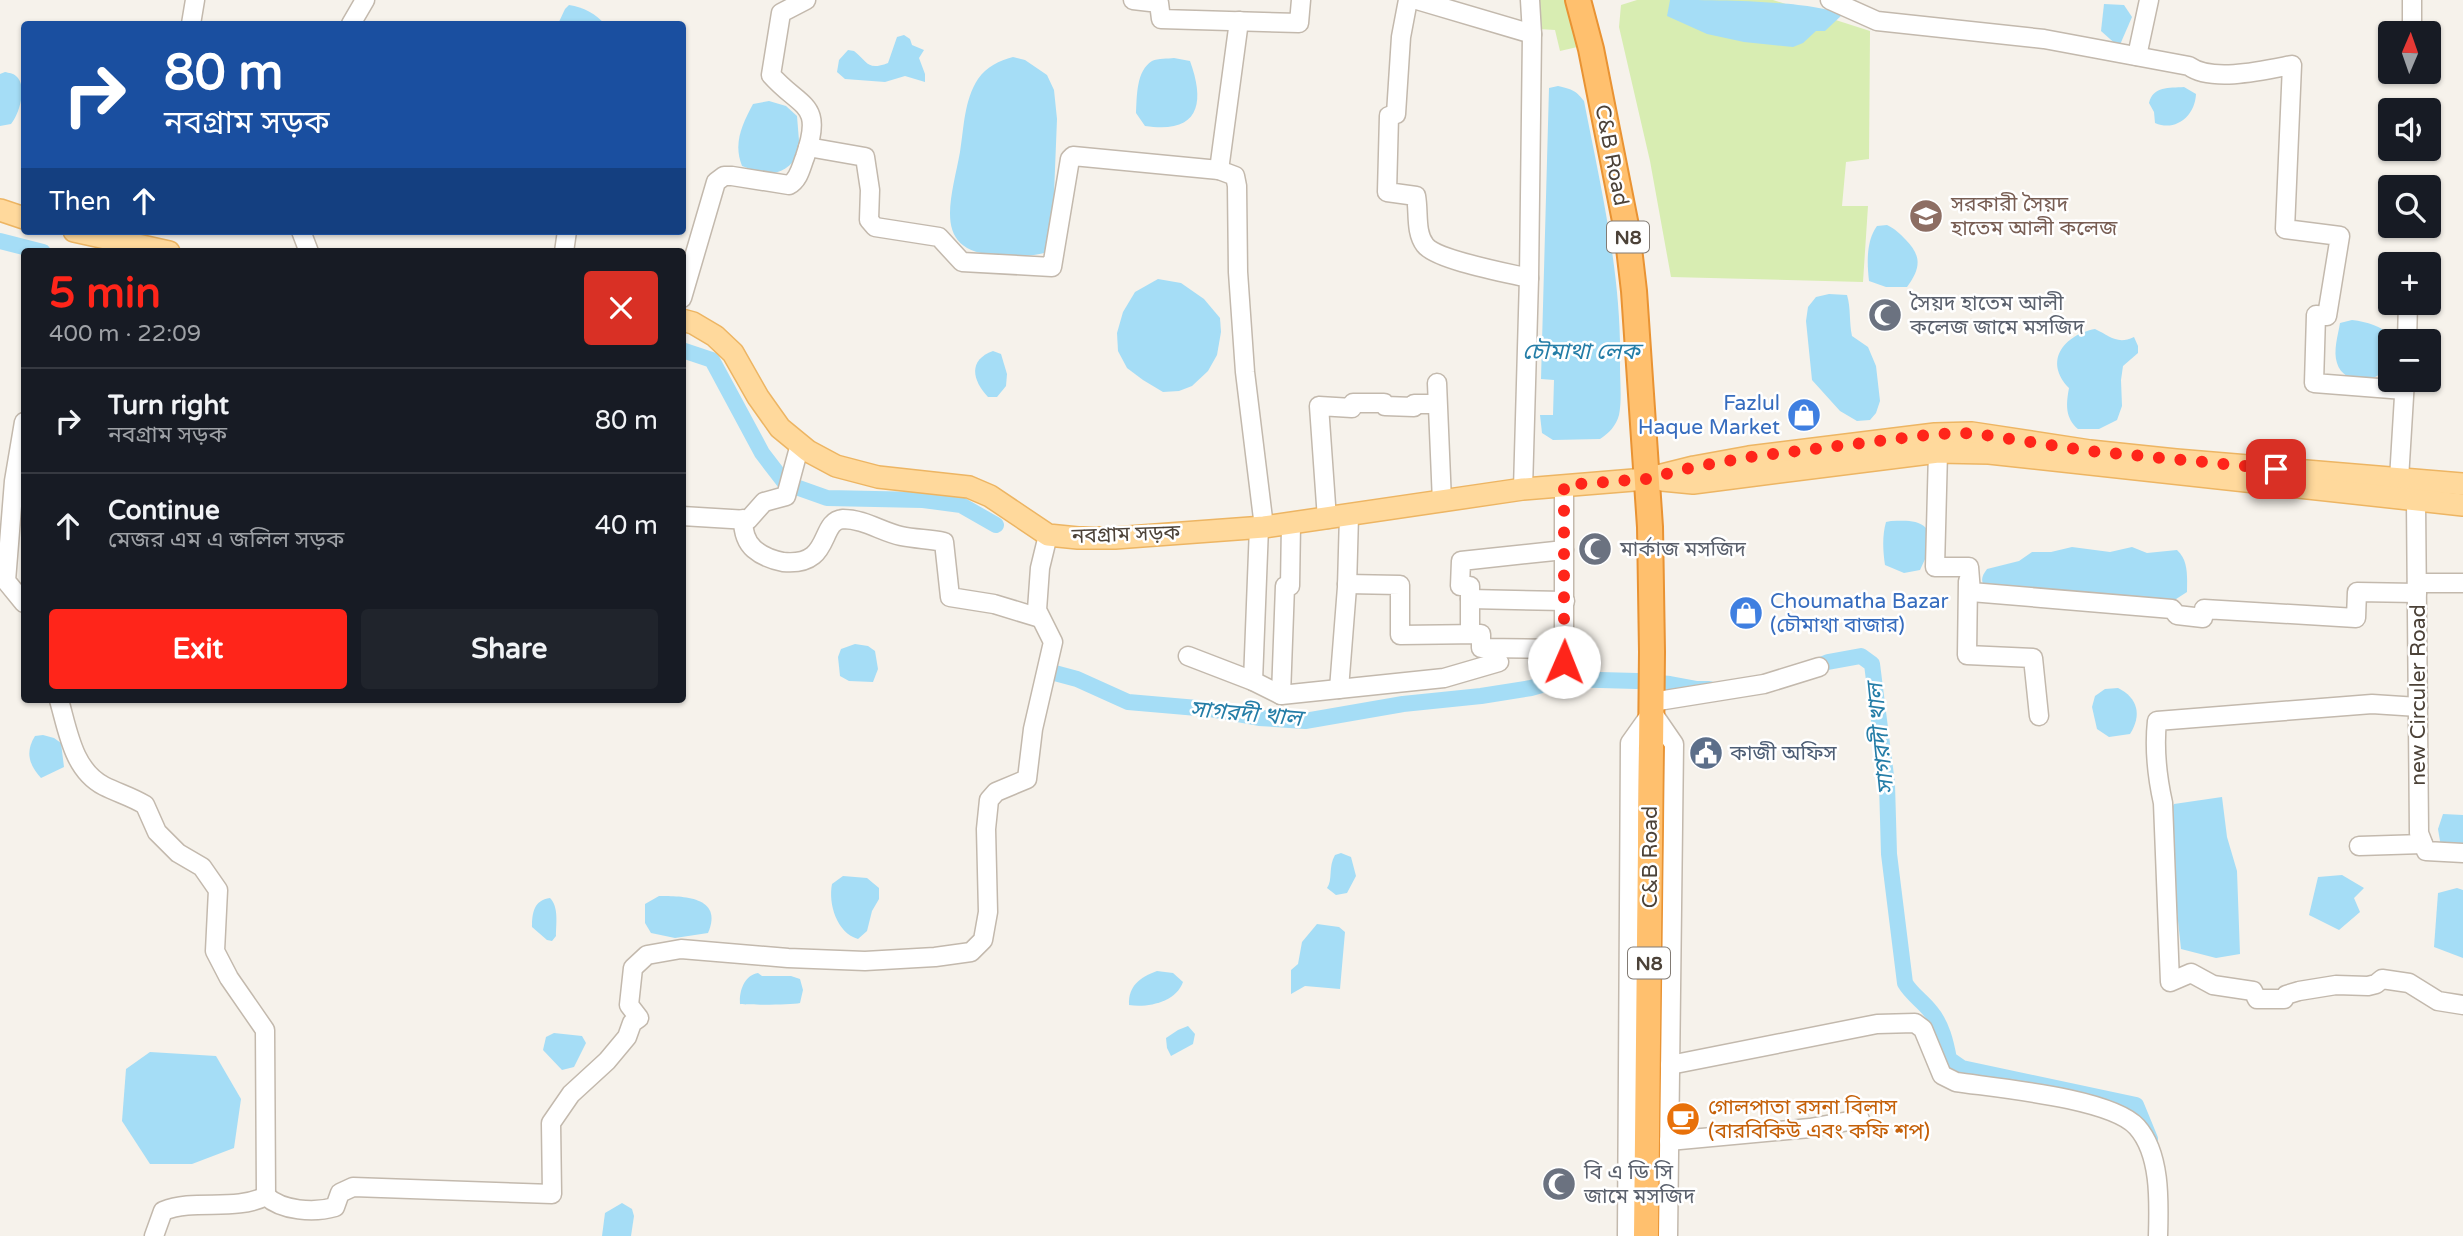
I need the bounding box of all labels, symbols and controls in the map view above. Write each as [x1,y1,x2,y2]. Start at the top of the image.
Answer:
north arrow [2378,21,2441,84]
map controls [2378,21,2441,392]
text: 80 m [164,44,283,103]
icon: right [49,49,140,140]
button: sound [2378,98,2441,161]
street label: C&B Road [1589,102,1634,208]
text: নবগ্রাম সড়ক [164,104,330,142]
button: search [2378,175,2441,238]
icon: ahead [125,182,163,220]
text: Then [49,186,111,217]
place label: সরকারী সৈয়দ হাতেম আলী কলেজ [1950,192,2118,241]
school or university icon: সরকারী সৈয়দ হাতেম আলী কলেজ [1907,197,1945,235]
road number: N8 [1607,221,1649,252]
button: + [2378,252,2441,315]
text: 5 min [49,268,161,319]
button: close [584,271,658,345]
place label: সৈয়দ হাতেম আলী কলেজ জামে মসজিদ [1909,291,2085,340]
mosque icon: সৈয়দ হাতেম আলী কলেজ জামে মসজিদ [1866,296,1904,334]
text: 400 m · 22:09 [49,320,201,348]
button: − [2378,329,2441,392]
water label: চৌমাথা লেক [1522,338,1644,366]
text: Turn right [108,390,229,421]
place label: Fazlul Haque Market [1638,391,1780,440]
shop icon: Fazlul Haque Market [1785,396,1823,434]
icon: right [49,402,87,440]
text: 80 m [595,405,658,436]
text: নবগ্রাম সড়ক [108,421,227,449]
pin [2246,439,2306,499]
icon: arrive [2257,450,2295,488]
text: Continue [108,495,220,526]
icon: ahead [49,507,87,545]
text: 40 m [595,510,658,541]
street label: নবগ্রাম সড়ক [1070,520,1182,549]
text: মেজর এম এ জলিল সড়ক [108,526,344,554]
mosque icon: মার্কাজ মসজিদ [1576,530,1614,568]
place label: মার্কাজ মসজিদ [1619,536,1746,562]
place label: Choumatha Bazar (চৌমাথা বাজার) [1770,589,1949,638]
shop icon: Choumatha Bazar (চৌমাথা বাজার) [1727,594,1765,632]
street label: new Circuler Road [2406,604,2431,786]
button: Exit [49,609,347,689]
button: Share [361,609,658,689]
position arrow [1527,625,1601,699]
water label: সাগরদী খাল [1861,678,1901,796]
water label: সাগরদী খাল [1189,695,1307,733]
public building icon: কাজী অফিস [1687,734,1725,772]
place label: কাজী অফিস [1729,741,1838,766]
street label: C&B Road [1638,806,1663,908]
road number: N8 [1628,948,1670,979]
place label: গোলপাতা রসনা বিলাস (বারবিকিউ এবং কফি শপ) [1708,1095,1930,1144]
cafe icon: গোলপাতা রসনা বিলাস (বারবিকিউ এবং কফি শপ) [1664,1100,1702,1138]
place label: বি এ ডি সি জামে মসজিদ [1583,1160,1695,1209]
mosque icon: বি এ ডি সি জামে মসজিদ [1540,1165,1578,1203]

